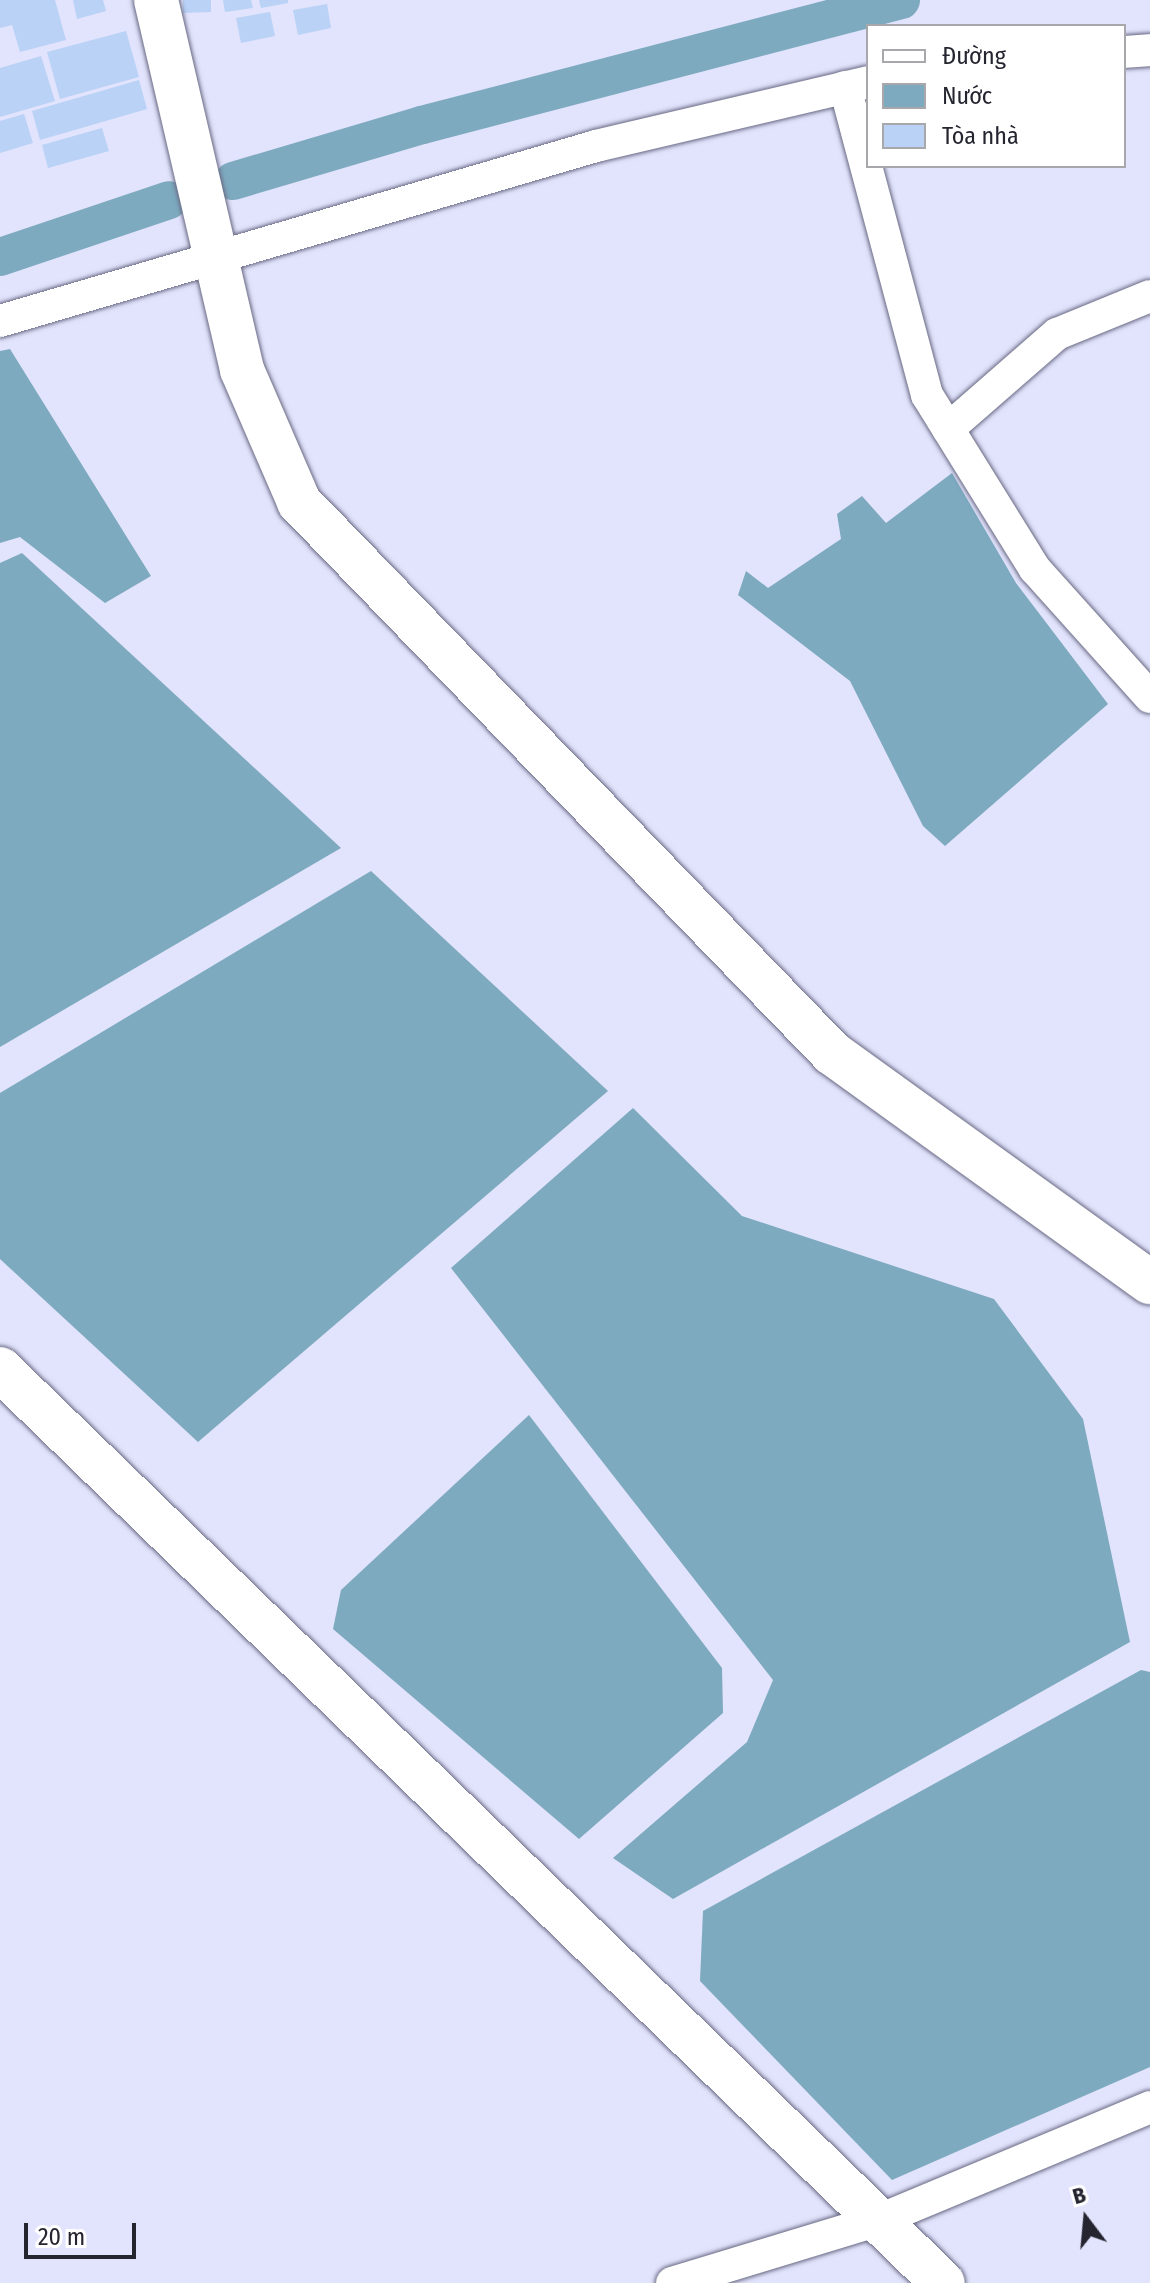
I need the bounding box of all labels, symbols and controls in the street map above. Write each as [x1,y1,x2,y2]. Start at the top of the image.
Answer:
legend [866,24,1126,168]
text: Đường [942,42,1006,70]
text: Nước [942,82,992,110]
text: Tòa nhà [942,122,1019,150]
north arrow [1046,2179,1126,2259]
text: B [1070,2181,1089,2210]
scale bar [28,2207,140,2257]
text: 20 m [38,2223,85,2251]

